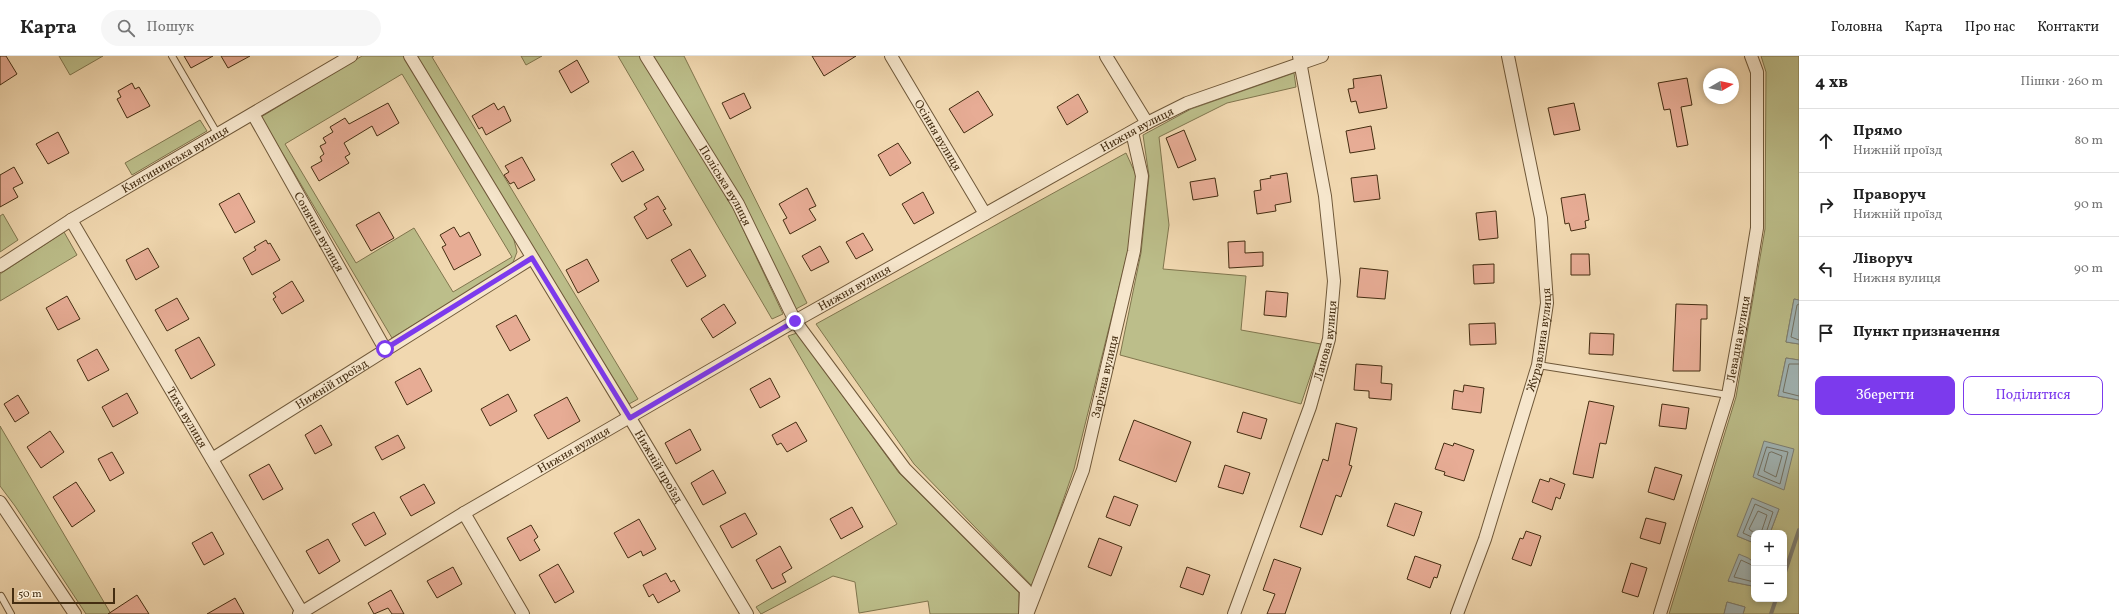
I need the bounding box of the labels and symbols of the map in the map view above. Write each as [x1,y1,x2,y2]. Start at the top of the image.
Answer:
north arrow [1703,68,1739,104]
street label: Осіння вулиця [910,97,965,174]
street label: Нижня вулиця [1098,104,1177,157]
street label: Княгининська вулиця [119,122,232,198]
street label: Поліська вулиця [695,143,754,229]
street label: Сонячна вулиця [289,189,347,275]
street label: Нижня вулиця [815,262,894,315]
street label: Журавлина вулиця [1523,287,1556,394]
street label: Левадна вулиця [1723,295,1755,384]
street label: Ланова вулиця [1311,300,1341,383]
route end [786,312,804,330]
street label: Зарічна вулиця [1088,334,1123,420]
route start [376,340,394,358]
street label: Нижній проїзд [293,356,371,414]
street label: Тиха вулиця [162,385,210,451]
street label: Нижня вулиця [535,423,613,478]
street label: Нижній проїзд [630,427,686,507]
scale bar [12,586,115,605]

